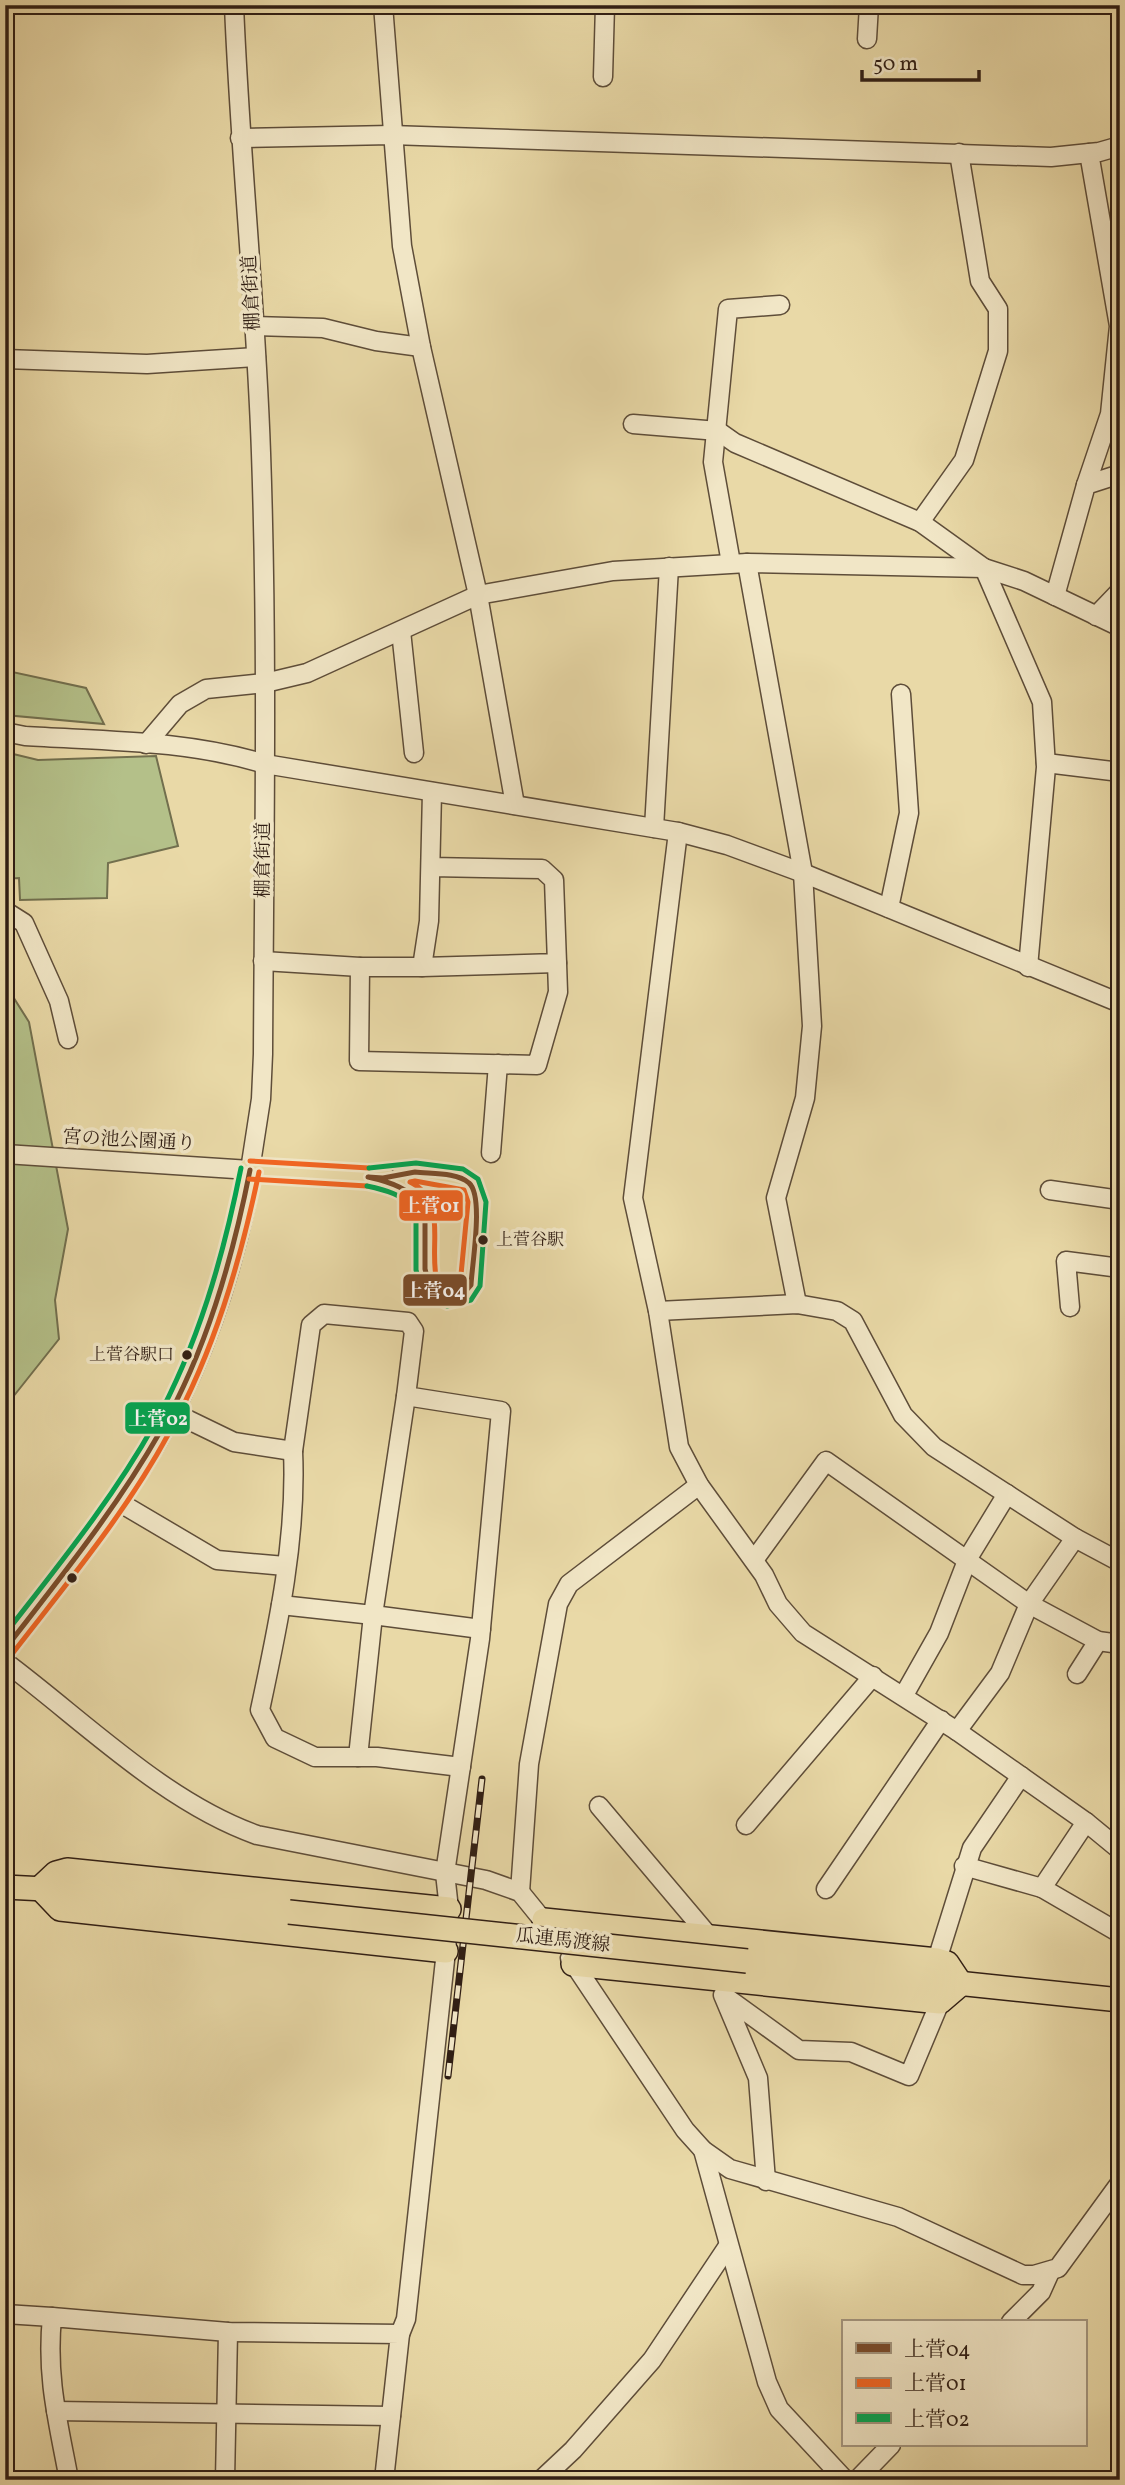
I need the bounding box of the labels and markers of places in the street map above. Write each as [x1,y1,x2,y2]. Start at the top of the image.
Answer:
place label: 上菅谷駅 [496,1229,564,1252]
marker: 上菅谷駅 [476,1233,490,1247]
place label: 上菅谷駅口 [89,1344,174,1367]
marker: 上菅谷駅口 [180,1348,194,1362]
unlabelled marker [65,1571,79,1585]

